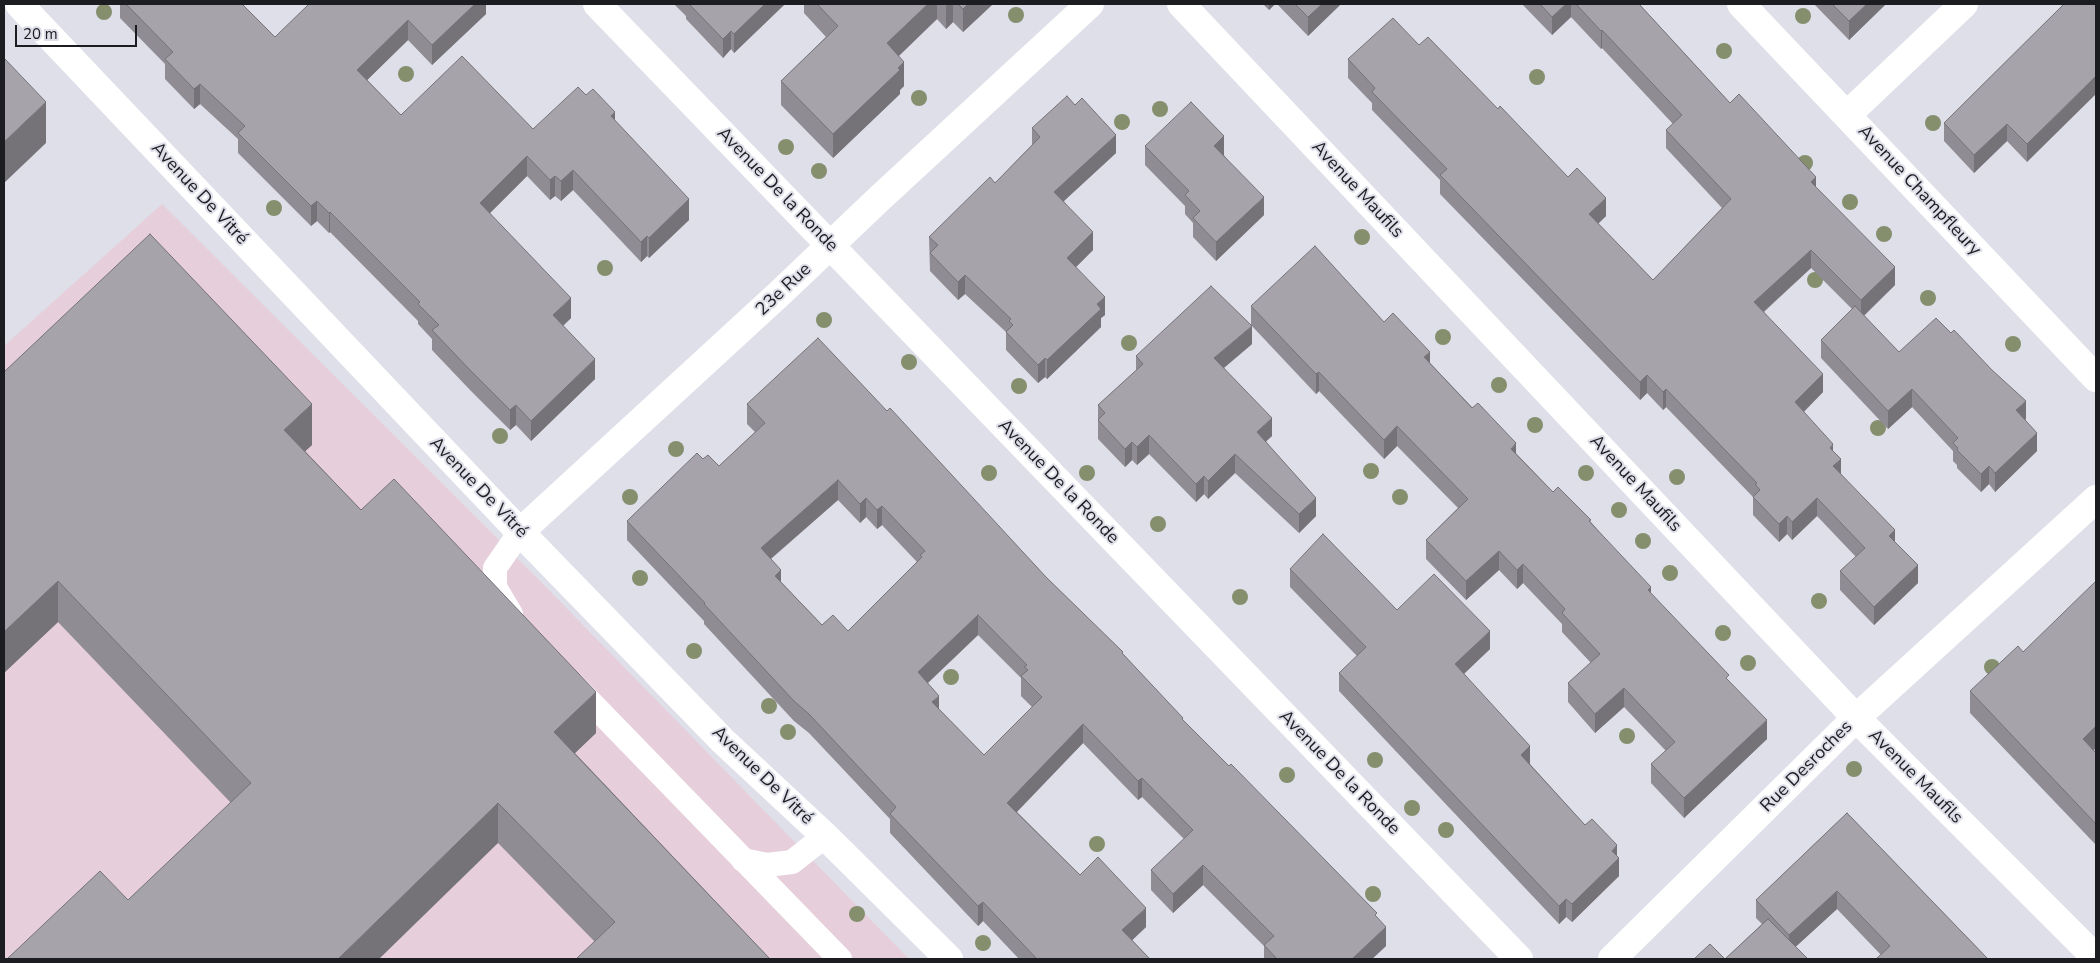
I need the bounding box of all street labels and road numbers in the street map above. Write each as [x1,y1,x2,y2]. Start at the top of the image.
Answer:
street label: Avenue Champfleury [1853,121,1985,261]
street label: Avenue De la Ronde [712,123,842,257]
street label: Avenue Maufils [1307,137,1407,243]
street label: Avenue De Vitré [146,138,252,250]
street label: 23e Rue [752,259,816,321]
street label: Avenue De la Ronde [993,415,1123,549]
street label: Avenue Maufils [1585,431,1685,537]
street label: Avenue De Vitré [424,433,532,543]
street label: Avenue De la Ronde [1274,706,1404,840]
street label: Rue Desroches [1757,717,1857,817]
street label: Avenue De Vitré [707,722,817,830]
street label: Avenue Maufils [1863,725,1967,829]

